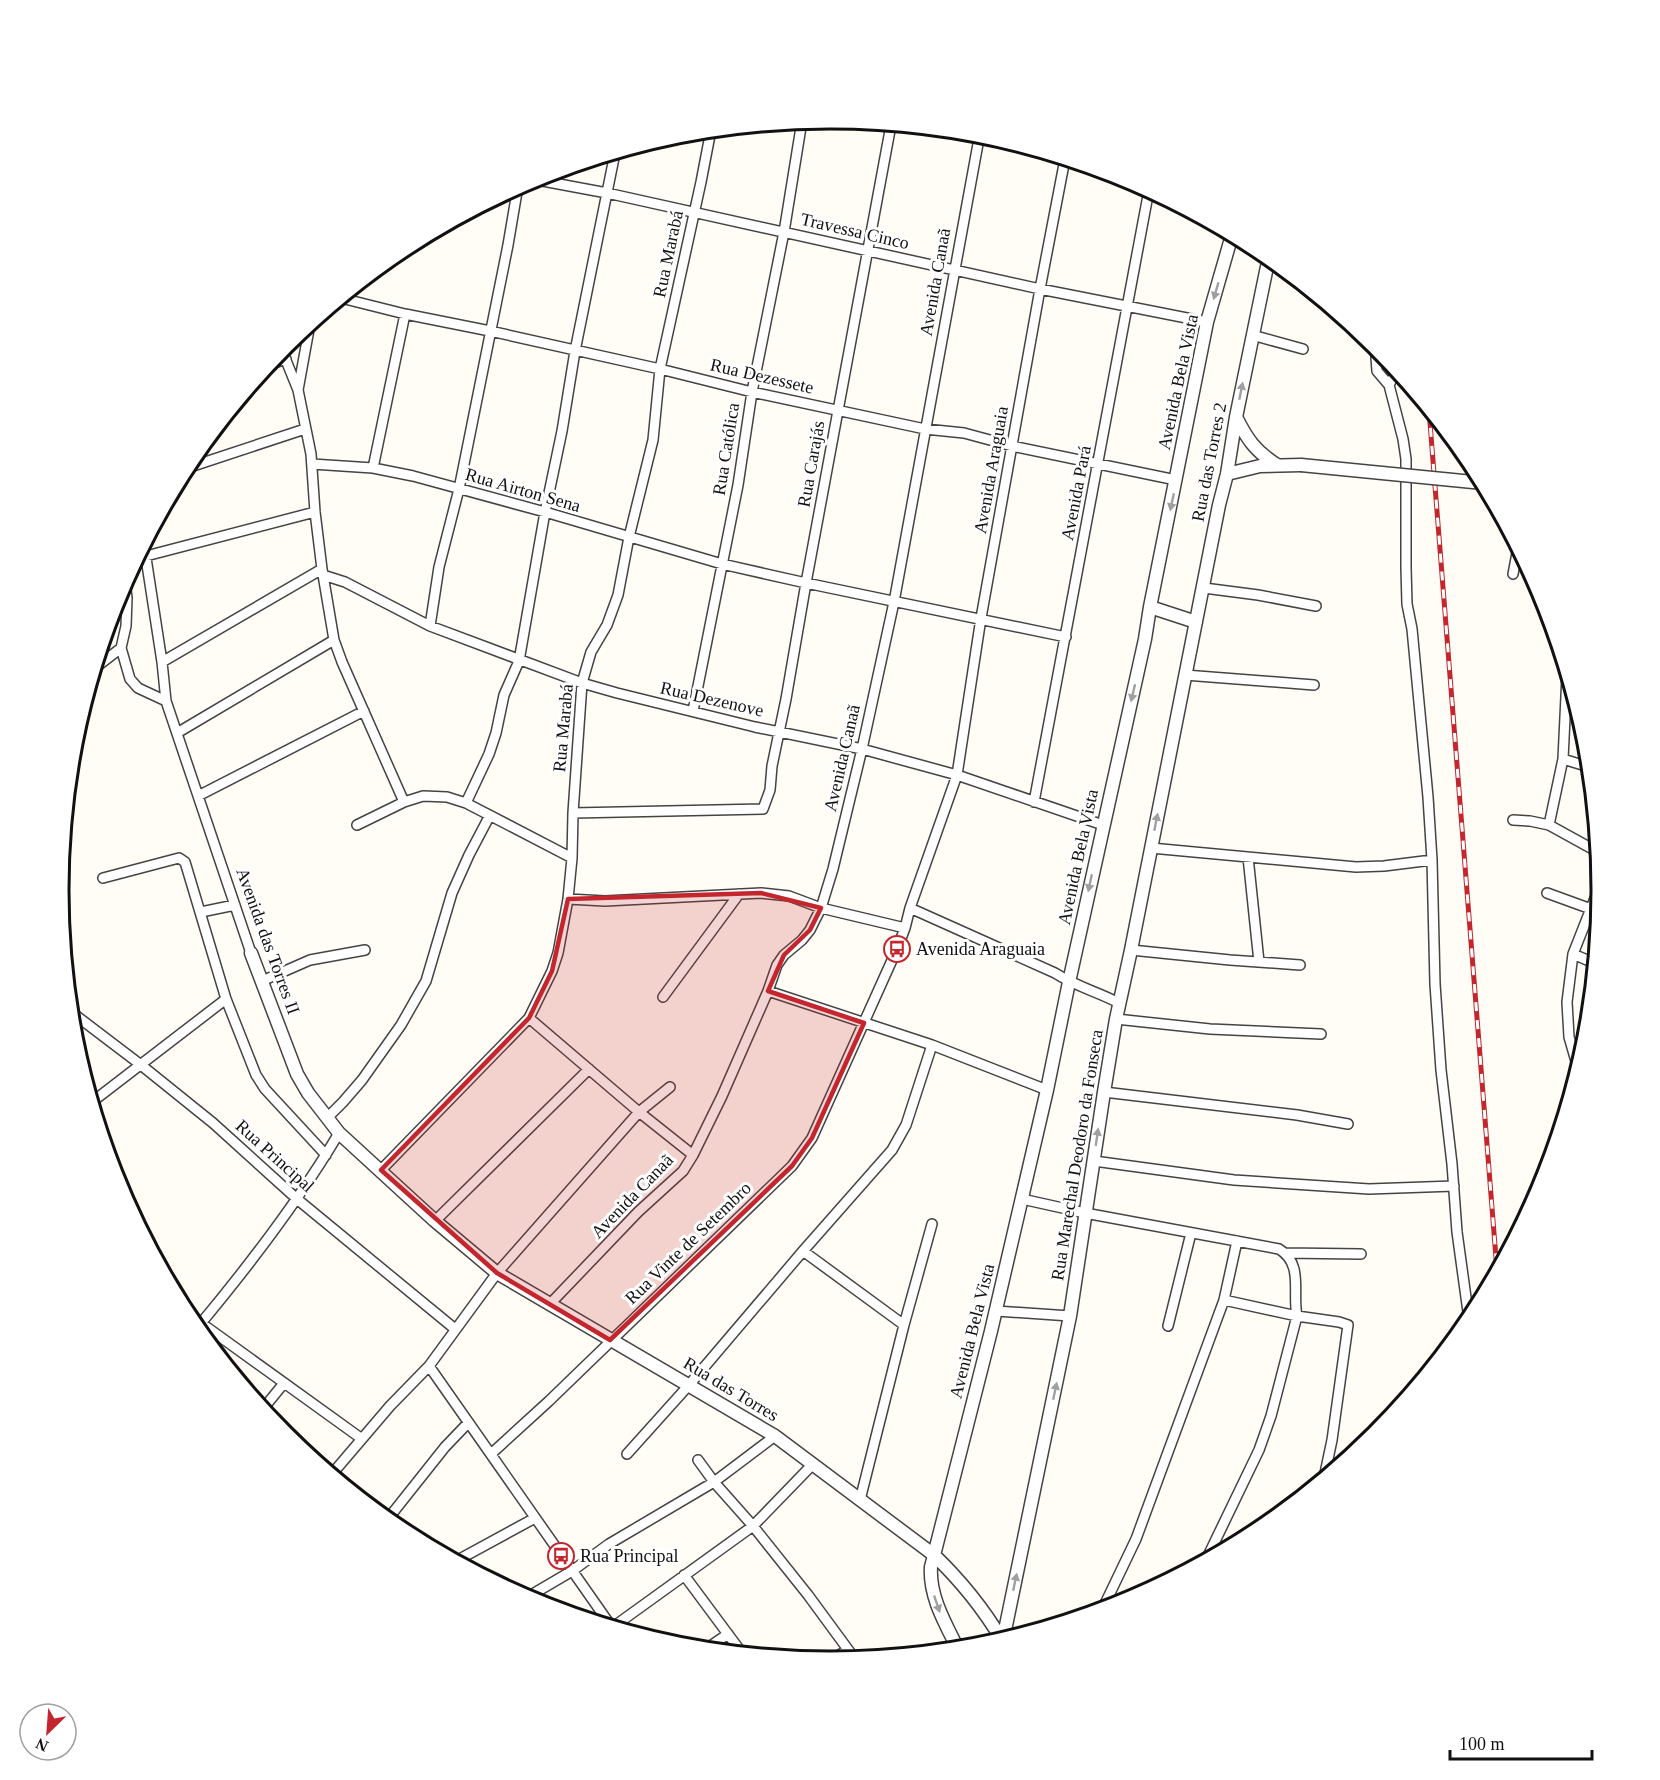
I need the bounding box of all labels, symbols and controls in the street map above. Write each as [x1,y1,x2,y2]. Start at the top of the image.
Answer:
street label: Rua Marabá [649,209,687,299]
street label: Travessa Cinco [799,209,911,253]
street label: Avenida Canaã [916,227,954,337]
one-way arrow [1211,282,1220,300]
street label: Avenida Bela Vista [1154,312,1202,452]
street label: Rua Dezessete [708,354,816,398]
one-way arrow [1237,381,1246,400]
street label: Rua Católica [709,401,743,497]
street label: Rua das Torres 2 [1188,401,1230,523]
street label: Avenida Araguaia [970,405,1012,535]
street label: Rua Carajás [794,419,828,509]
street label: Avenida Pará [1057,444,1095,542]
street label: Rua Airton Sena [463,464,583,516]
one-way arrow [1167,493,1176,512]
street label: Rua Dezenove [658,677,766,721]
street label: Rua Marabá [549,683,577,773]
one-way arrow [1128,684,1137,703]
street label: Avenida Canaã [820,703,864,813]
street label: Avenida Bela Vista [1054,787,1102,927]
one-way arrow [1152,812,1161,831]
street label: Avenida das Torres II [232,865,304,1017]
one-way arrow [1085,874,1095,893]
bus stop icon: Avenida Araguaia [882,934,912,964]
place label: Avenida Araguaia [916,939,1045,959]
street label: Rua Marechal Deodoro da Fonseca [1047,1028,1107,1282]
street label: Rua Principal [232,1116,318,1196]
one-way arrow [1092,1127,1101,1146]
street label: Avenida Canaã [587,1150,677,1242]
street label: Rua Vinte de Setembro [621,1178,755,1308]
street label: Avenida Bela Vista [946,1262,998,1400]
street label: Rua das Torres [680,1353,782,1425]
one-way arrow [1050,1382,1060,1401]
bus stop icon: Rua Principal [546,1541,576,1571]
place label: Rua Principal [580,1546,678,1566]
one-way arrow [1011,1573,1020,1592]
one-way arrow [933,1595,943,1613]
north arrow [18,1702,78,1762]
scale bar [1450,1723,1592,1761]
text: 100 m [1459,1734,1505,1754]
text: N [33,1735,51,1755]

